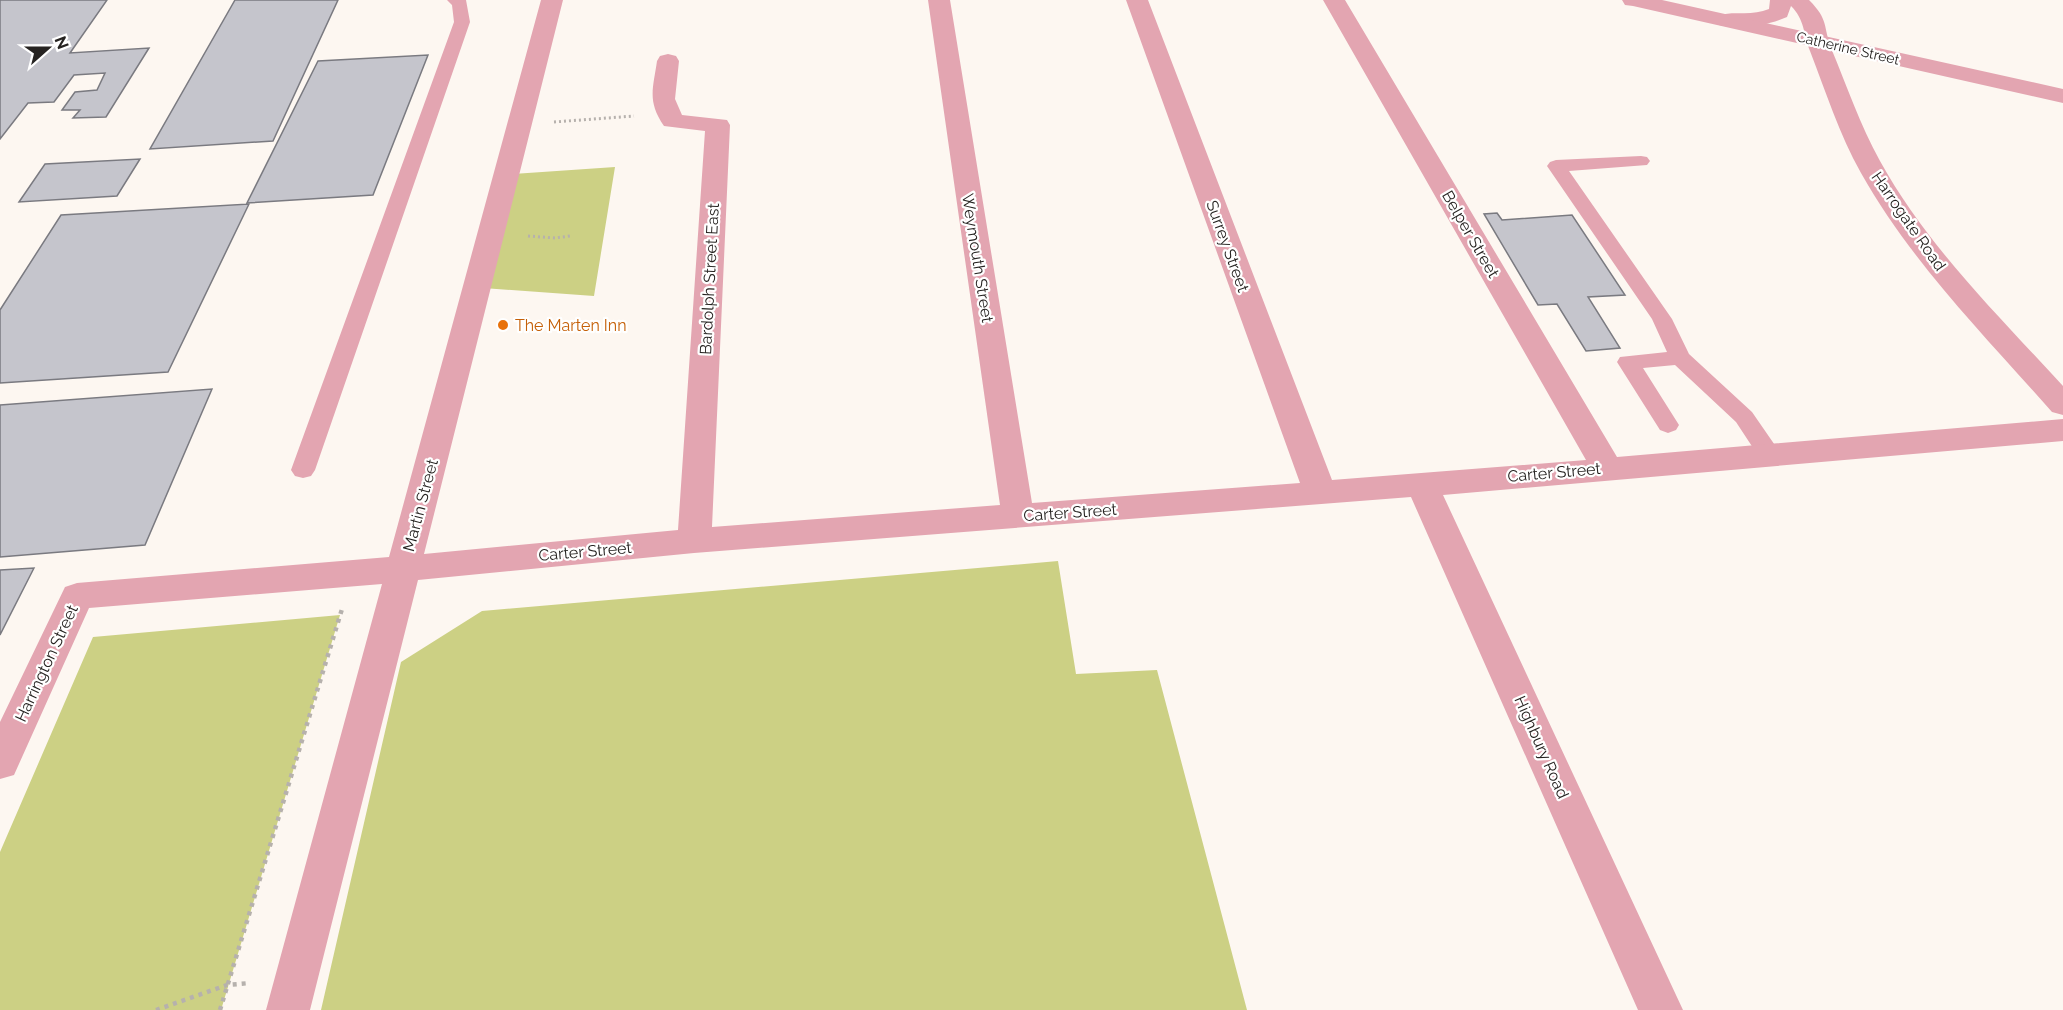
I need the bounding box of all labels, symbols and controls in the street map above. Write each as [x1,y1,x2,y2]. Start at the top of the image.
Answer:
north arrow [18,18,78,78]
street label: Catherine Street [1795,28,1901,68]
text: N [50,34,73,52]
street label: Harrogate Road [1867,168,1950,275]
street label: Belper Street [1438,187,1503,282]
street label: Weymouth Street [958,192,997,325]
street label: Surrey Street [1202,198,1253,295]
street label: Bardolph Street East [696,202,723,355]
place label: The Marten Inn [515,316,627,335]
marker: The Marten Inn [496,318,510,332]
street label: Martin Street [399,456,442,553]
street label: Carter Street [1507,459,1602,486]
street label: Carter Street [1023,500,1118,525]
street label: Carter Street [538,538,633,565]
street label: Harrington Street [11,601,82,725]
street label: Highbury Road [1510,693,1573,801]

